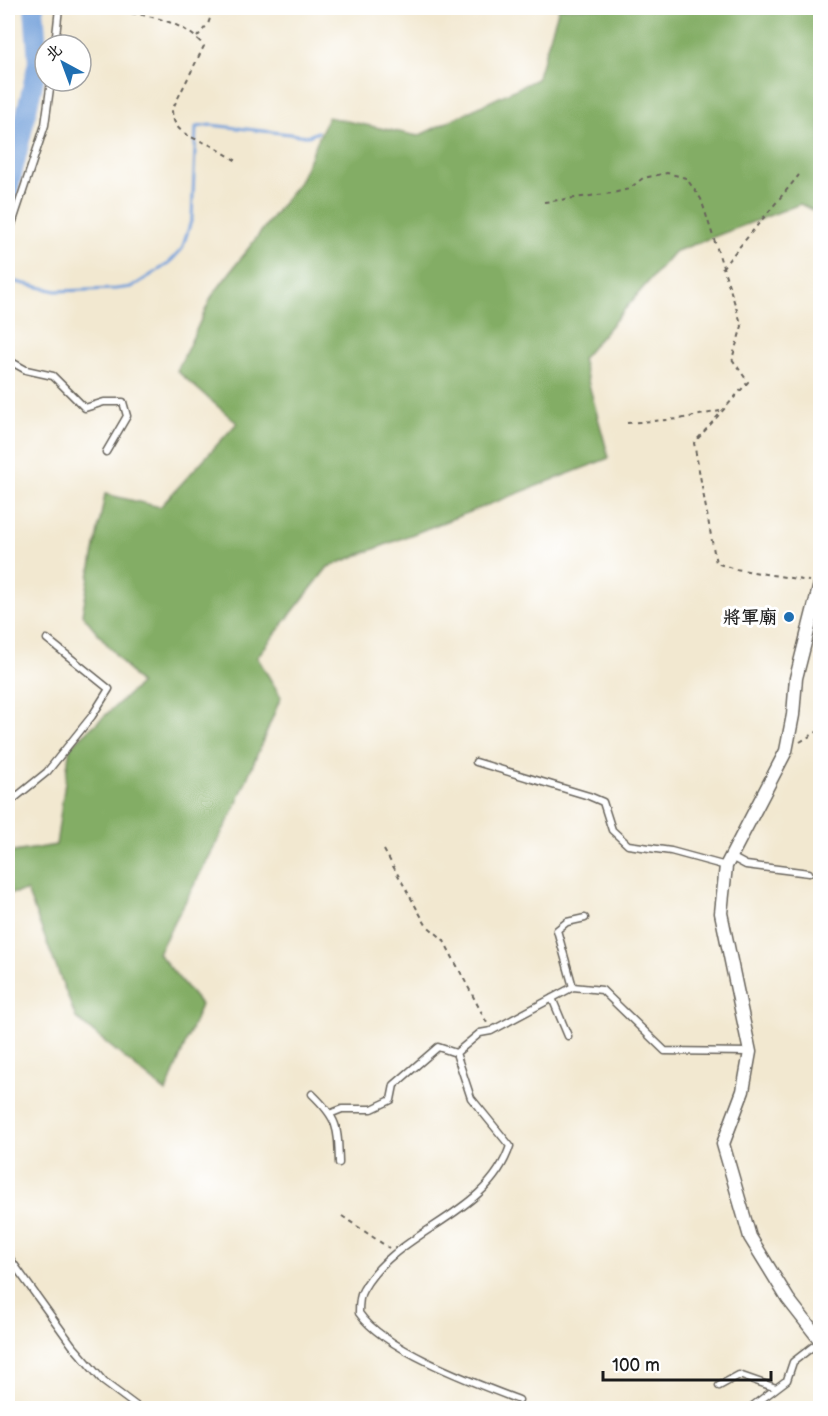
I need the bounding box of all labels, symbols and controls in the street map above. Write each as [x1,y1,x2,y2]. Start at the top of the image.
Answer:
north arrow [33,33,93,93]
text: 北 [42,40,66,65]
place label: 將軍廟 [723,607,777,628]
marker: 將軍廟 [782,610,796,624]
scale bar [603,1344,771,1382]
text: 100 m [612,1355,660,1376]

